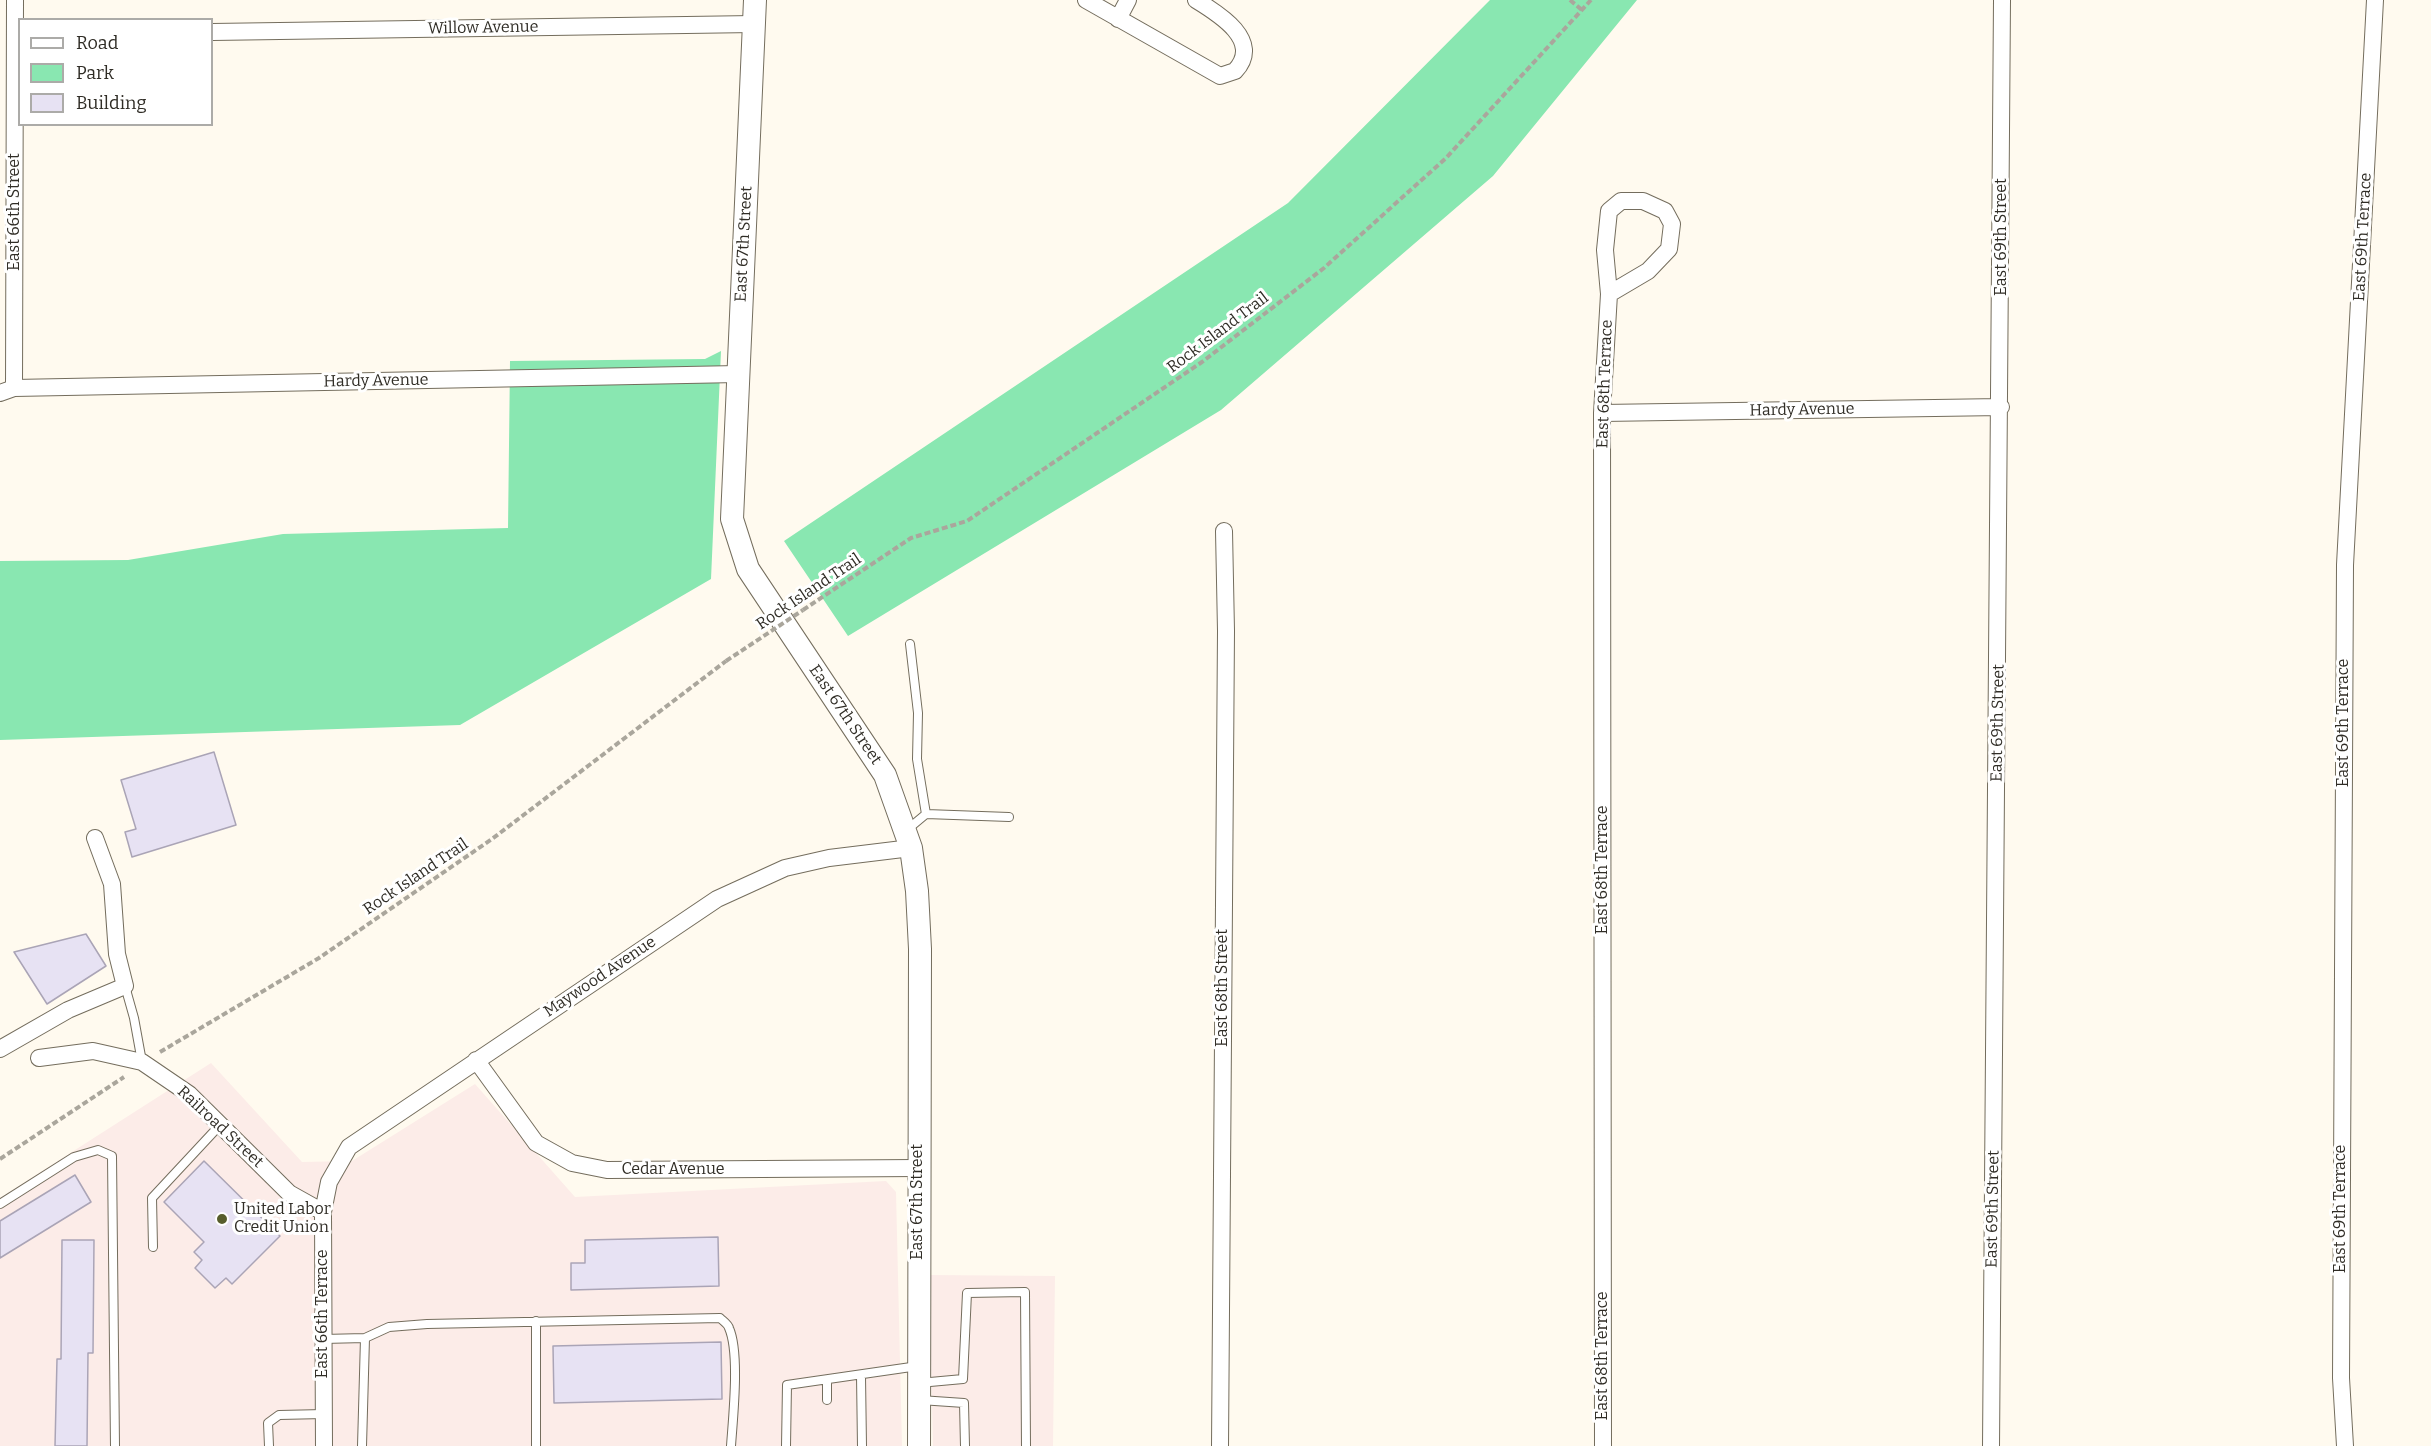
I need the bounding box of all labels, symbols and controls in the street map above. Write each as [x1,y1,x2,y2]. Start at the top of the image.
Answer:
street label: Willow Avenue [427,17,539,39]
legend [18,18,213,126]
text: Road [76,32,118,54]
text: Park [76,62,114,84]
text: Building [76,92,147,114]
street label: East 66th Street [5,153,25,271]
street label: East 69th Terrace [2350,172,2376,302]
street label: East 69th Street [1992,178,2012,296]
street label: East 67th Street [731,185,757,303]
street label: Rock Island Trail [1163,289,1273,377]
street label: East 68th Terrace [1593,319,1617,449]
street label: Hardy Avenue [323,370,429,392]
street label: Hardy Avenue [1749,399,1855,421]
street label: Rock Island Trail [753,550,865,634]
street label: East 69th Terrace [2334,659,2354,787]
street label: East 67th Street [805,661,885,769]
street label: East 69th Street [1987,664,2009,782]
street label: East 68th Terrace [1593,806,1613,934]
street label: Rock Island Trail [360,835,472,919]
street label: East 68th Street [1213,929,1233,1047]
street label: Maywood Avenue [540,932,660,1022]
street label: Railroad Street [173,1082,267,1172]
street label: East 67th Street [908,1144,928,1260]
street label: East 69th Terrace [2331,1145,2351,1273]
street label: East 69th Street [1982,1150,2004,1268]
street label: Cedar Avenue [621,1160,725,1180]
place label: United Labor Credit Union [234,1200,331,1238]
marker: United Labor Credit Union [215,1212,229,1226]
street label: East 66th Terrace [313,1250,333,1378]
street label: East 68th Terrace [1593,1292,1613,1420]

